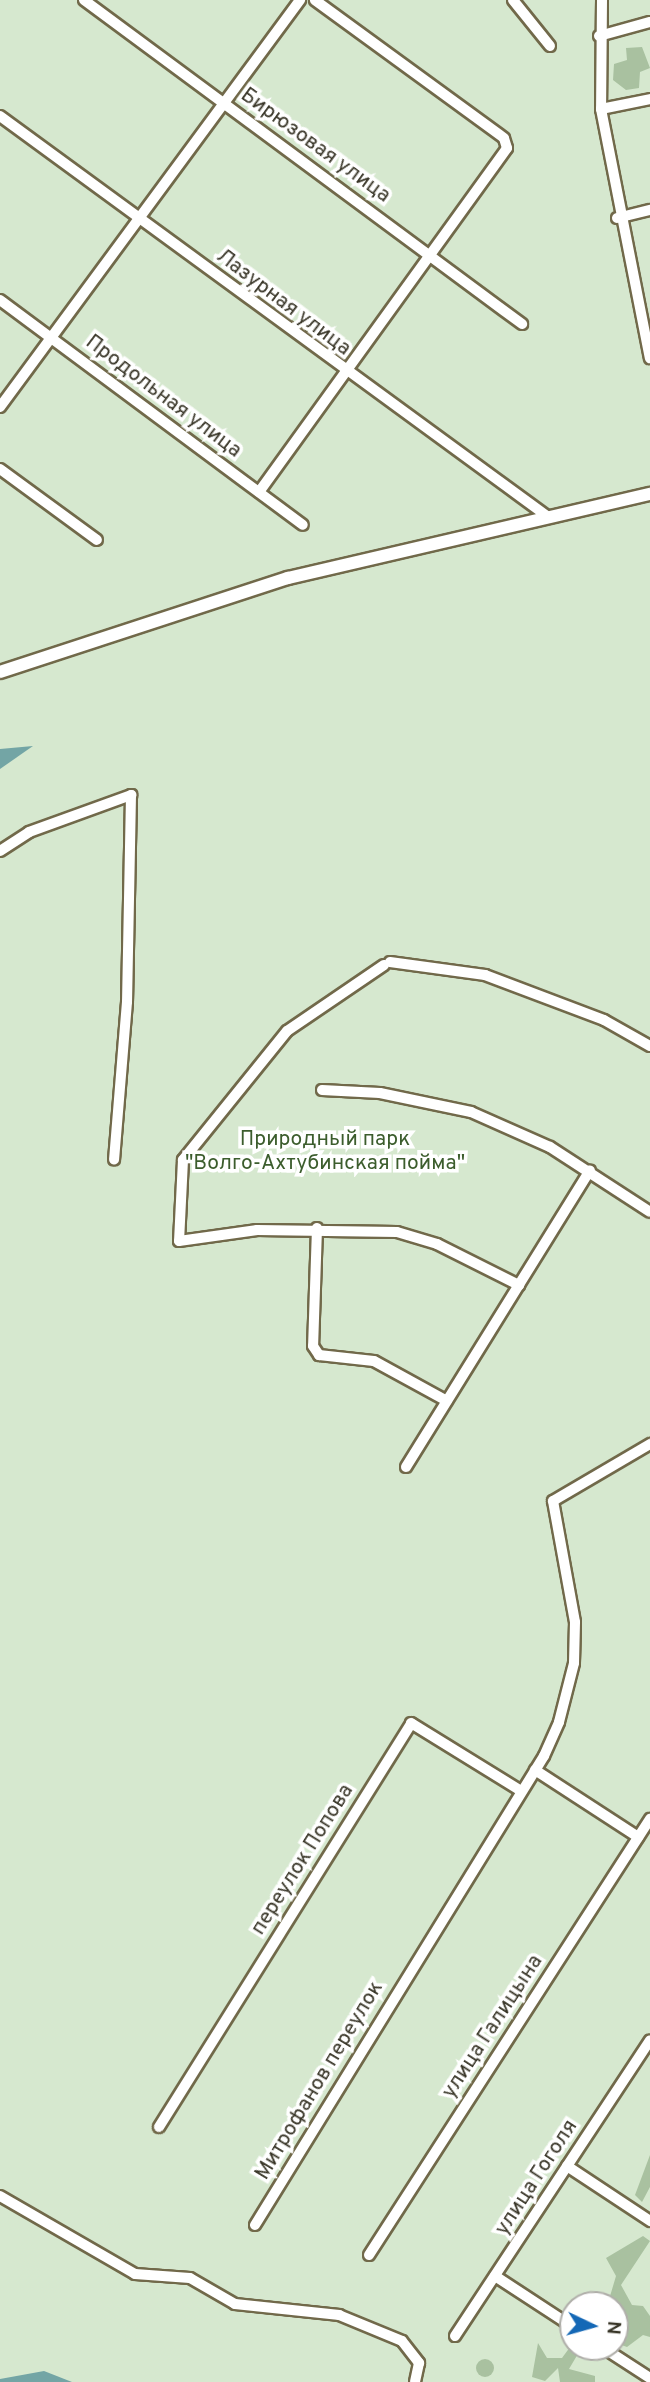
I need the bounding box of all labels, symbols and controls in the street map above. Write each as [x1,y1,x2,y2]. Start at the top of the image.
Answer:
street label: Бирюзовая улица [235,83,395,209]
street label: Лазурная улица [211,244,355,362]
street label: Продольная улица [80,330,246,464]
park label: Природный парк "Волго-Ахтубинская пойма" [185,1127,465,1177]
street label: переулок Попова [246,1780,360,1940]
street label: улица Галицына [437,1951,549,2103]
street label: Митрофанов переулок [251,1977,389,2185]
street label: улица Гоголя [490,2116,584,2240]
north arrow [559,2291,629,2361]
text: N [600,2320,625,2336]

